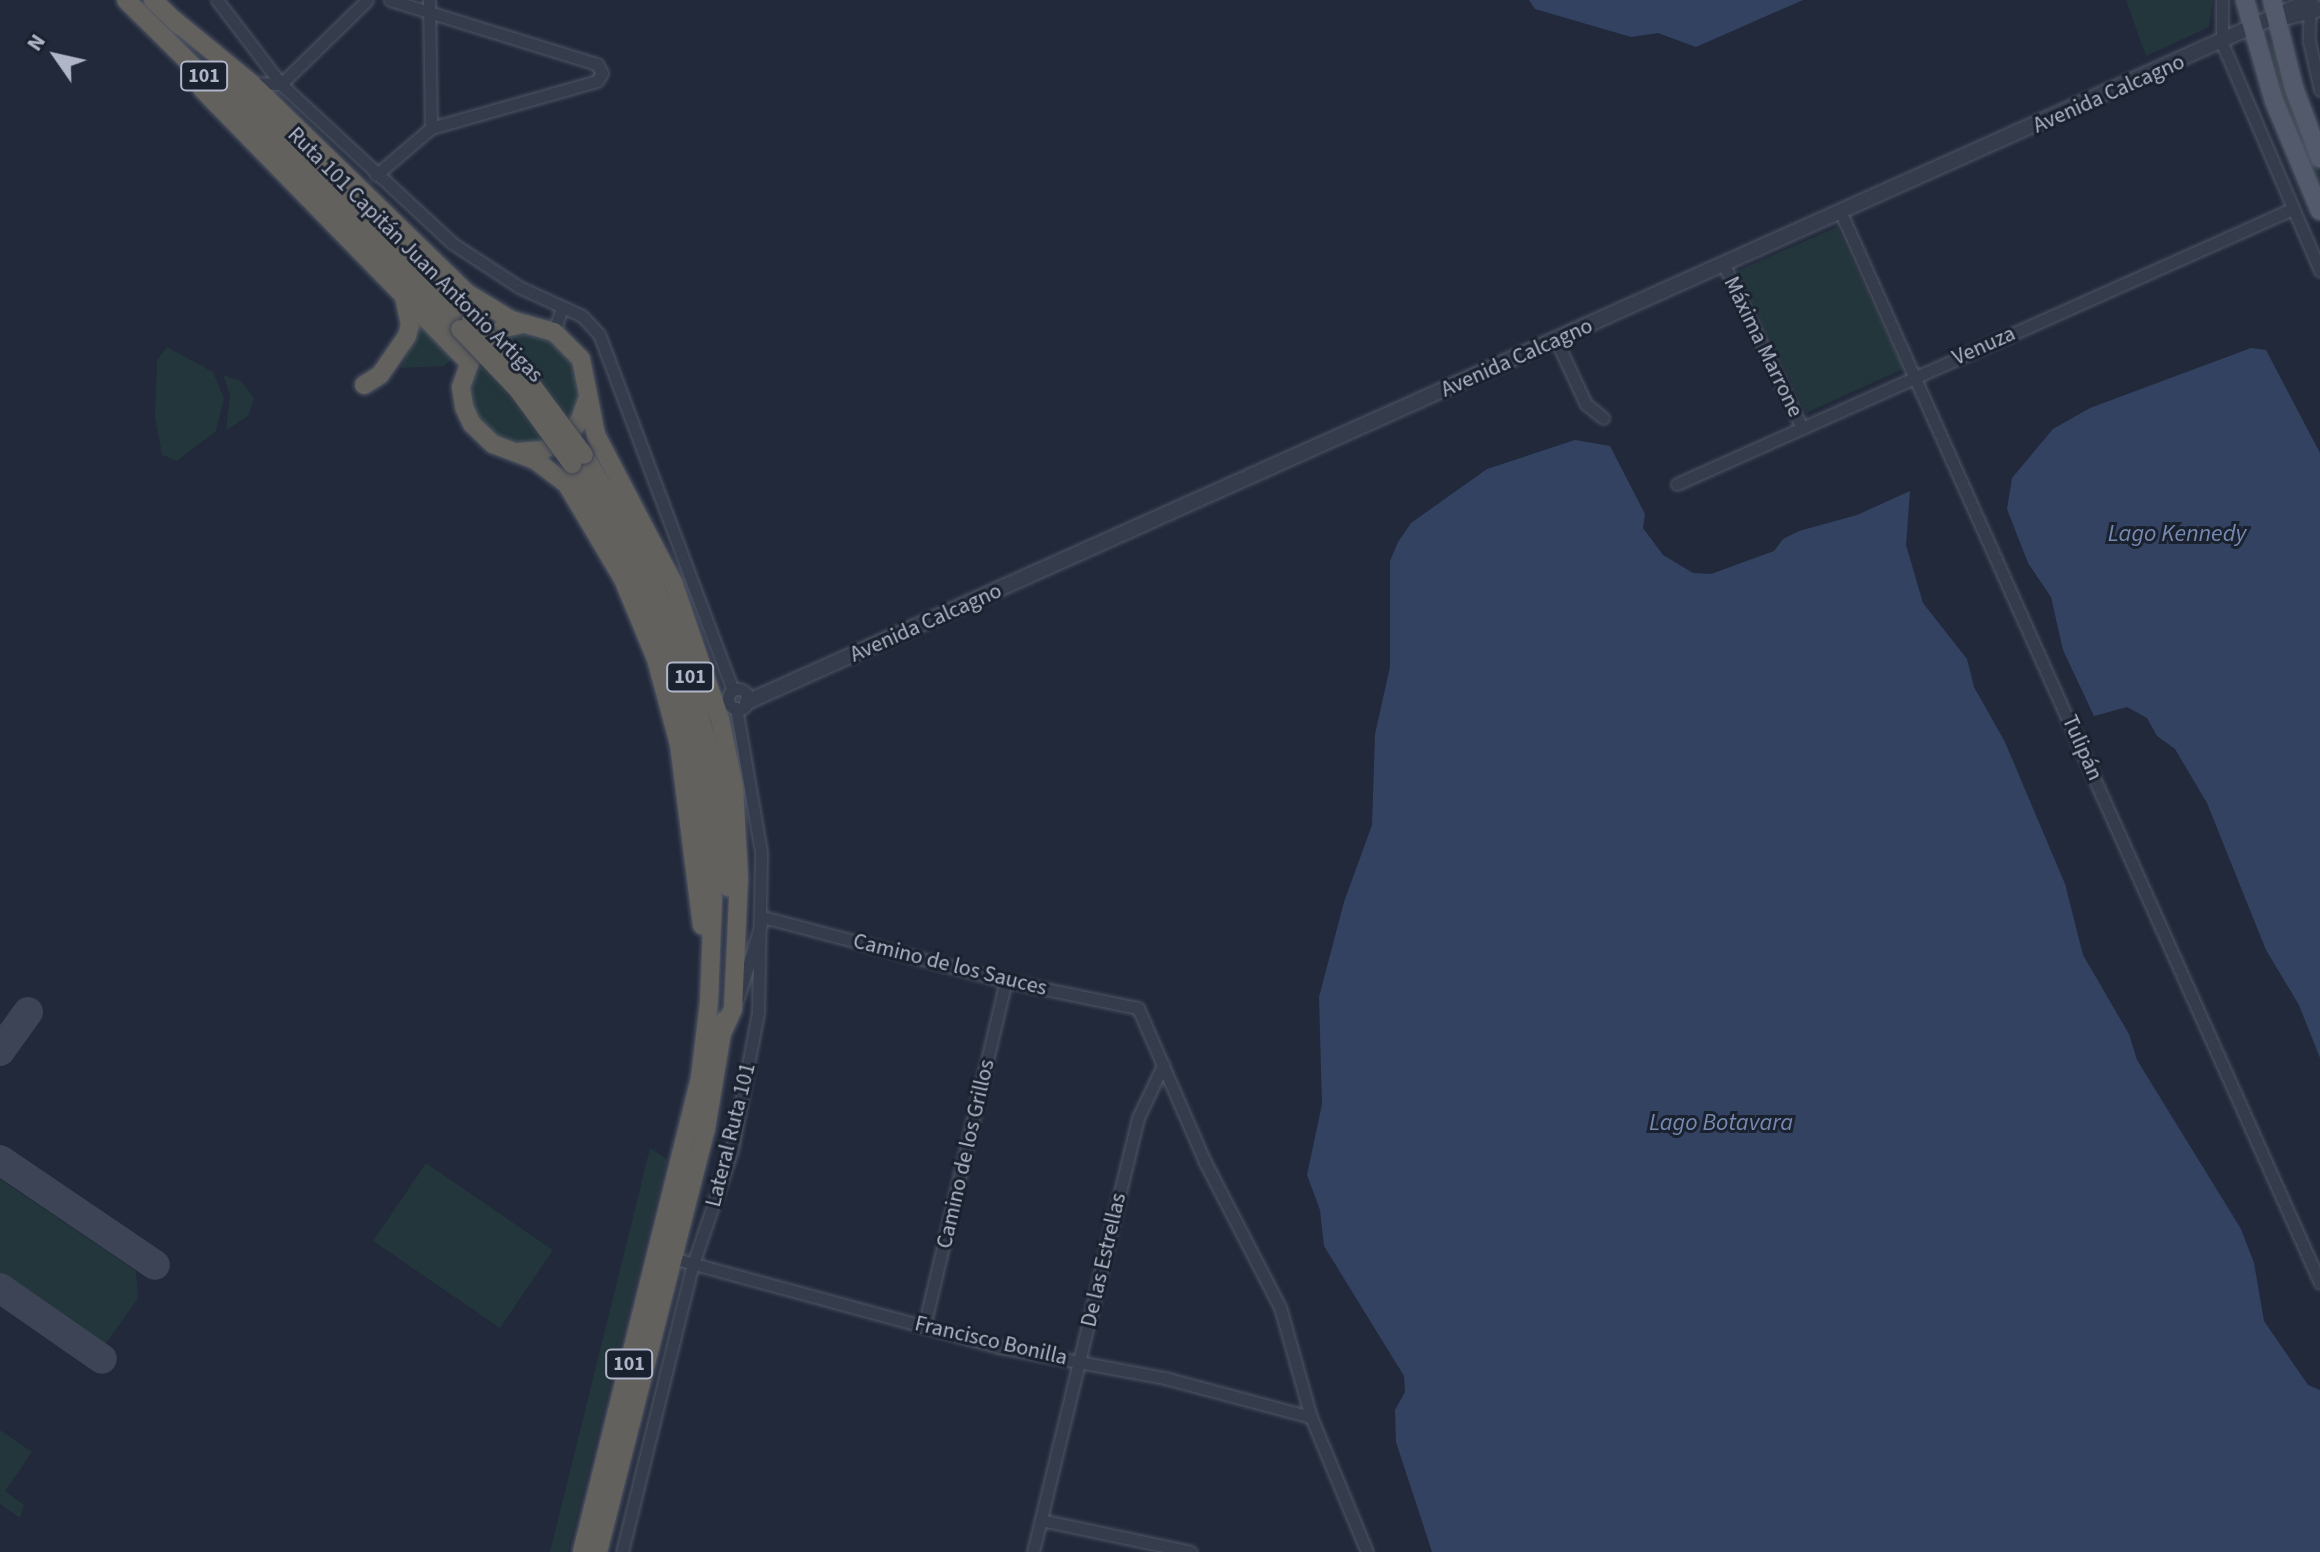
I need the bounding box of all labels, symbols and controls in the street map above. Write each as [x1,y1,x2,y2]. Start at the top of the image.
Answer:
north arrow [16,16,96,96]
text: N [19,28,53,58]
street label: Avenida Calcagno [2029,49,2189,139]
road number: 101 [180,60,228,92]
street label: Ruta 101 Capitán Juan Antonio Artigas [282,122,548,388]
street label: Máxima Marrone [1718,272,1808,422]
street label: Avenida Calcagno [1437,313,1597,403]
street label: Venuza [1949,321,2019,371]
water label: Lago Kennedy [2108,520,2246,548]
street label: Avenida Calcagno [846,578,1006,668]
road number: 101 [666,661,714,693]
street label: Tulipán [2056,711,2108,785]
street label: Camino de los Sauces [850,928,1050,1002]
street label: Camino de los Grillos [931,1057,1001,1251]
street label: Lateral Ruta 101 [700,1060,762,1210]
water label: Lago Botavara [1649,1109,1793,1137]
street label: De las Estrellas [1076,1190,1132,1330]
street label: Francisco Bonilla [912,1311,1070,1371]
road number: 101 [605,1348,653,1380]

